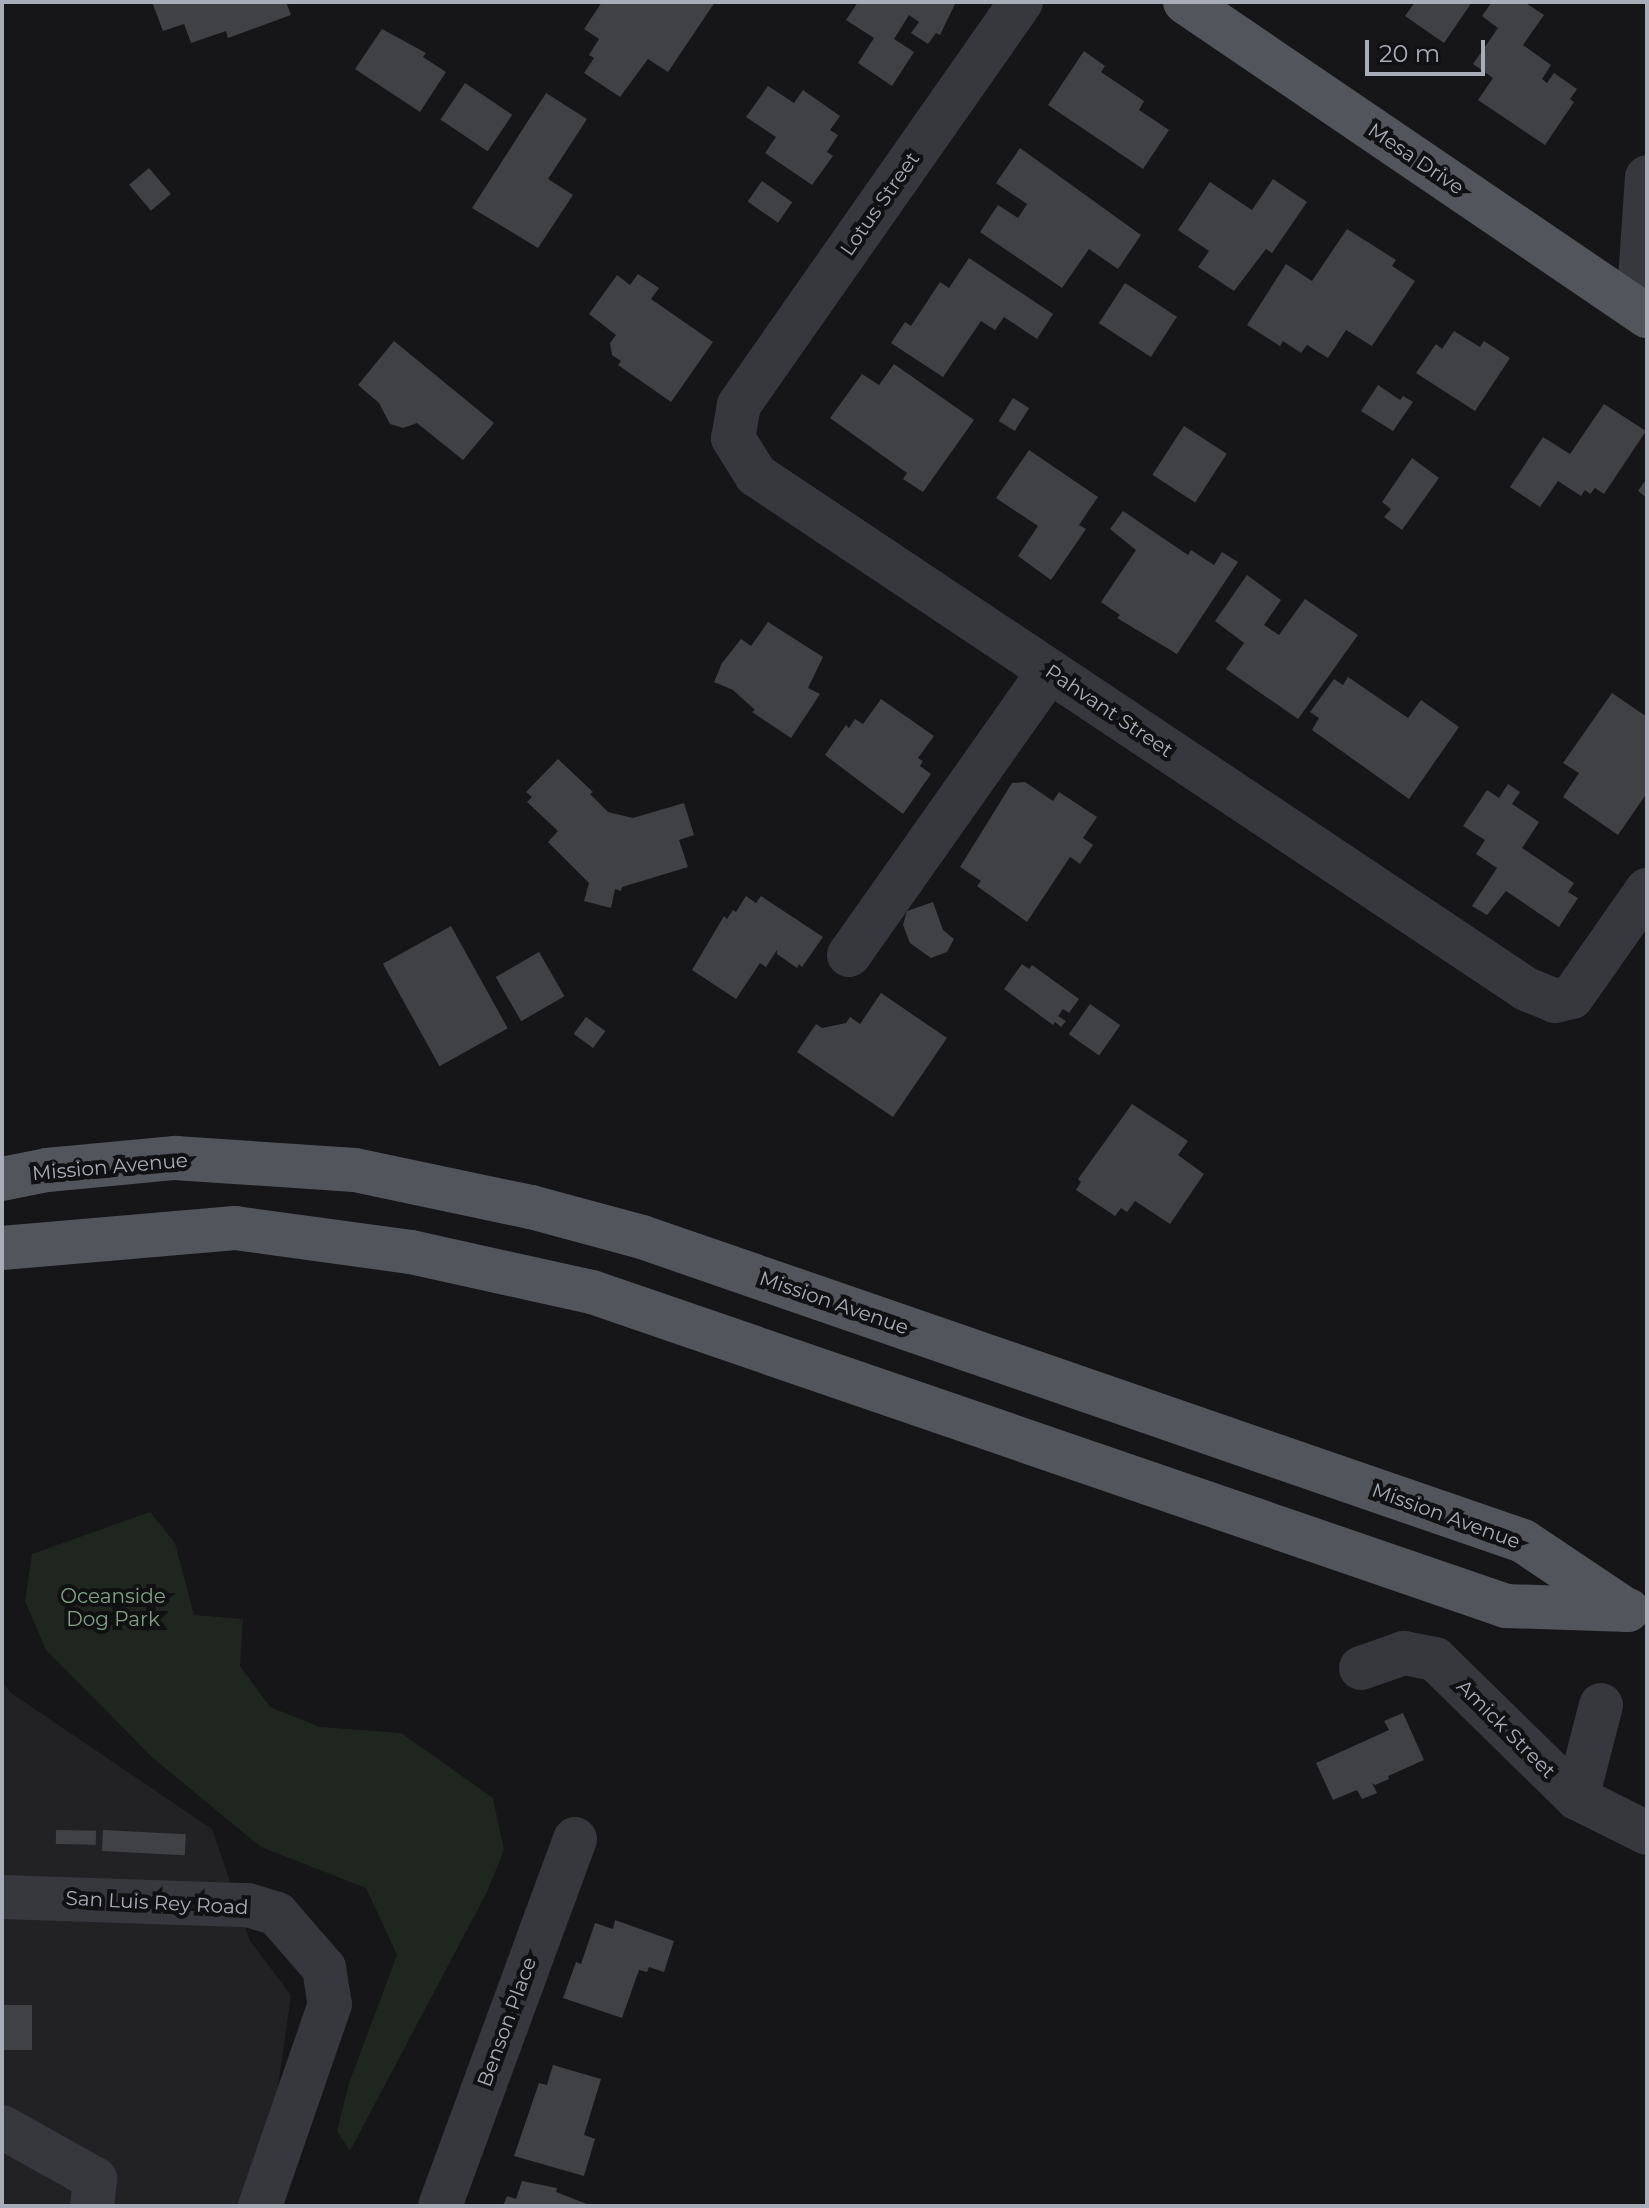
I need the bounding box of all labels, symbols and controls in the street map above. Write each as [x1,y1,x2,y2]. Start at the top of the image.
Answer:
scale bar [1369,24,1489,74]
text: 20 m [1379,39,1440,68]
street label: Mesa Drive [1364,118,1468,200]
street label: Lotus Street [835,147,925,261]
street label: Pahvant Street [1041,659,1177,763]
street label: Mission Avenue [31,1148,189,1186]
street label: Mission Avenue [756,1266,912,1340]
street label: Mission Avenue [1369,1478,1523,1554]
park label: Oceanside Dog Park [60,1584,166,1631]
street label: Amick Street [1452,1675,1560,1783]
street label: San Luis Rey Road [65,1886,249,1920]
street label: Benson Place [472,1954,542,2090]

